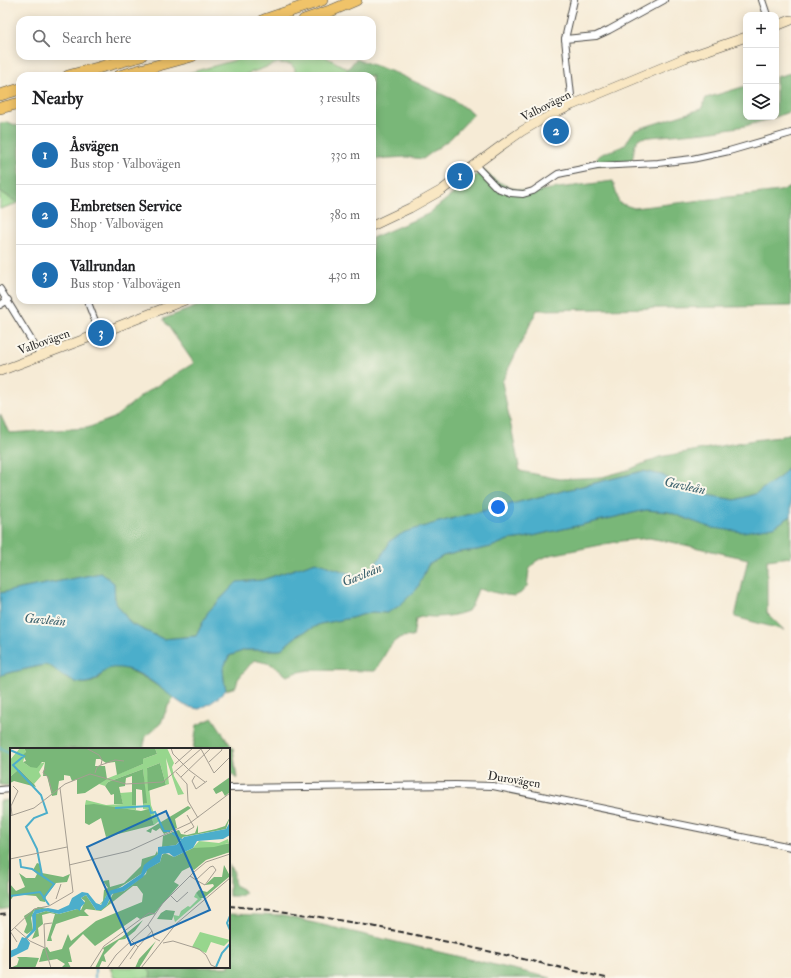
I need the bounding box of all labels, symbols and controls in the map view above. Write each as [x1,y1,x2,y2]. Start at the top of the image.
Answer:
map controls [743,12,779,120]
button: + [743,12,779,48]
search box [16,16,376,60]
icon: search [30,27,52,49]
text: Search here [62,29,131,48]
button: − [743,48,779,84]
button: layers [743,84,779,120]
street label: Valbovägen [518,87,574,125]
text: Nearby [32,88,83,109]
text: 3 results [319,90,360,106]
pin: 2 [543,116,569,146]
text: Åsvägen [70,137,119,156]
text: 1 [43,147,47,163]
text: 330 m [331,147,360,163]
text: Bus stop · Valbovägen [70,156,181,172]
pin: 1 [447,161,473,191]
text: Embretsen Service [70,197,182,216]
text: 2 [42,207,48,223]
text: 380 m [329,207,360,223]
text: Shop · Valbovägen [70,216,164,232]
text: Vallrundan [70,257,136,276]
text: 3 [43,267,48,283]
text: 430 m [329,267,360,283]
text: Bus stop · Valbovägen [70,276,181,292]
pin: 3 [88,318,114,348]
street label: Valbovägen [16,326,72,358]
water label: Gavleån [663,474,707,498]
your location [488,497,508,517]
water label: Gavleån [340,560,384,590]
water label: Gavleån [24,610,66,630]
inset map [10,748,230,968]
street label: Durovägen [487,768,541,792]

